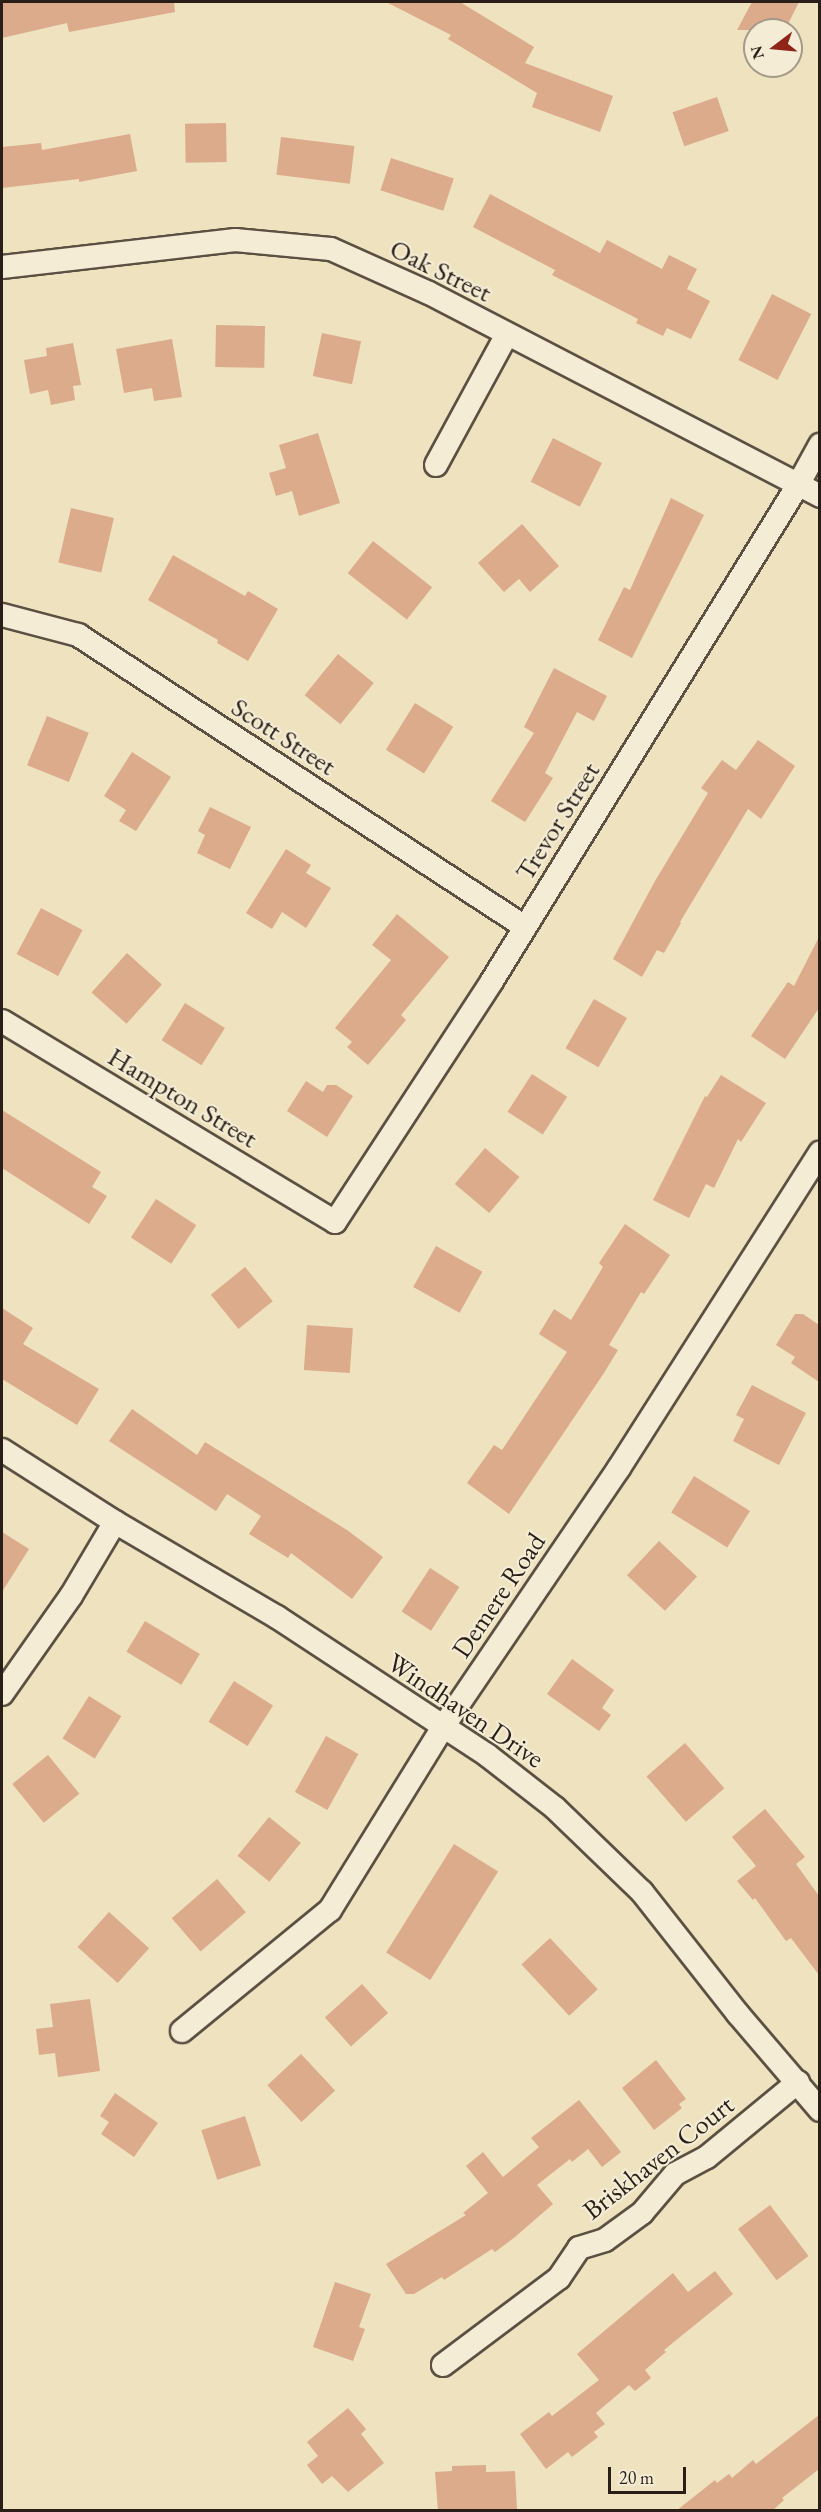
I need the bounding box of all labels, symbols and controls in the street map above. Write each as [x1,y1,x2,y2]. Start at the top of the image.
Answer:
north arrow [743,18,803,78]
text: N [745,43,769,62]
street label: Oak Street [385,232,497,308]
street label: Scott Street [226,690,342,782]
street label: Trevor Street [508,756,606,886]
street label: Hampton Street [102,1040,264,1154]
street label: Demere Road [444,1526,552,1664]
street label: Windhaven Drive [382,1646,550,1774]
street label: Briskhaven Court [576,2088,740,2226]
scale bar [611,2455,689,2493]
text: 20 m [619,2466,654,2489]

